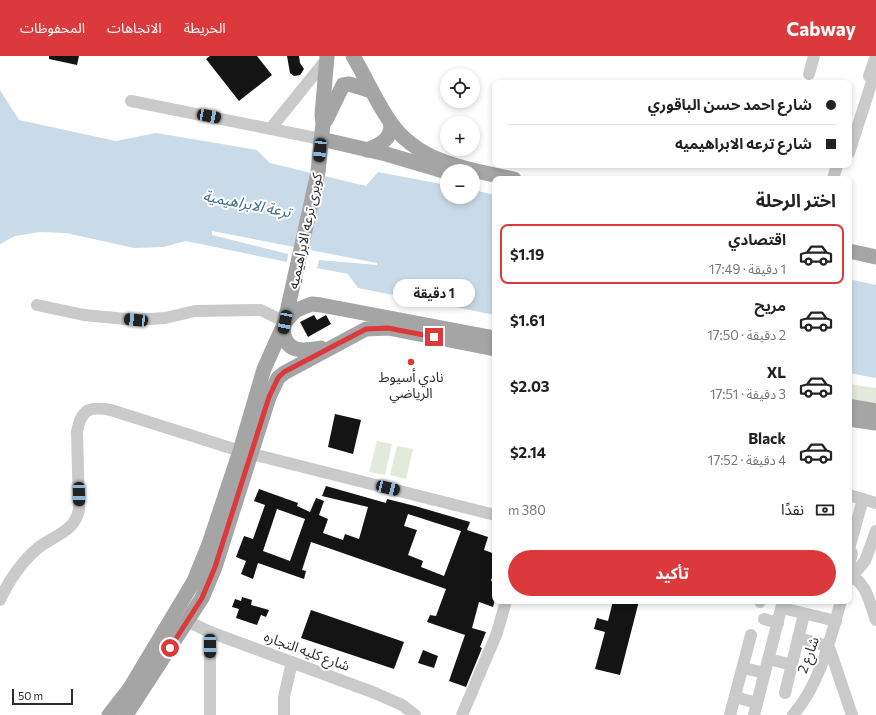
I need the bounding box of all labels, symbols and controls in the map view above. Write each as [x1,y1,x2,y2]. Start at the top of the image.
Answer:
text: Cabway [786,17,856,40]
text: المحفوظات [20,19,85,36]
text: الاتجاهات [107,19,162,36]
text: الخريطة [184,19,226,36]
map controls [440,68,480,204]
button: locate [440,68,480,108]
text: شارع احمد حسن الباقوري [648,95,812,113]
car [196,108,222,124]
button: + [440,116,480,156]
text: شارع ترعه الابراهيميه [675,134,812,152]
car [313,137,327,163]
button: − [440,164,480,204]
street label: كوبرى ترعه الابراهيميه [284,171,326,291]
water label: ترعة الابراهيمية [202,186,295,222]
text: اختر الرحلة [756,189,836,211]
text: اقتصادي [728,230,786,248]
icon: car [798,236,834,272]
text: $1.19 [510,245,544,263]
text: 1 دقيقة · 17:49 [709,261,786,277]
callout: 1 دقيقة [393,279,475,307]
text: 1 دقيقة [413,285,455,301]
text: مريح [754,296,786,314]
icon: car [798,302,834,338]
car [277,309,293,335]
text: $1.61 [510,311,545,329]
car [123,313,149,327]
text: 2 دقيقة · 17:50 [707,327,786,343]
route end [425,328,443,346]
marker: نادي أسيوط الرياضي [406,357,416,367]
text: XL [767,363,786,381]
place label: نادي أسيوط الرياضي [379,368,444,404]
icon: car [798,368,834,404]
text: $2.03 [510,377,550,395]
text: 3 دقيقة · 17:51 [710,386,786,402]
text: Black [748,429,786,447]
icon: car [798,434,834,470]
text: $2.14 [510,443,546,461]
text: 4 دقيقة · 17:52 [708,452,786,468]
car [375,479,401,497]
car [73,482,85,506]
icon: cash [814,499,836,521]
text: نقدًا [781,500,804,518]
text: 380 m [508,502,546,518]
button: تأكيد [508,550,836,596]
street label: شارع كليه التجاره [261,627,352,677]
car [204,634,216,658]
street label: شارع 2 [793,634,825,676]
route start [161,639,179,657]
scale bar [12,687,73,706]
text: 50 m [18,689,43,702]

